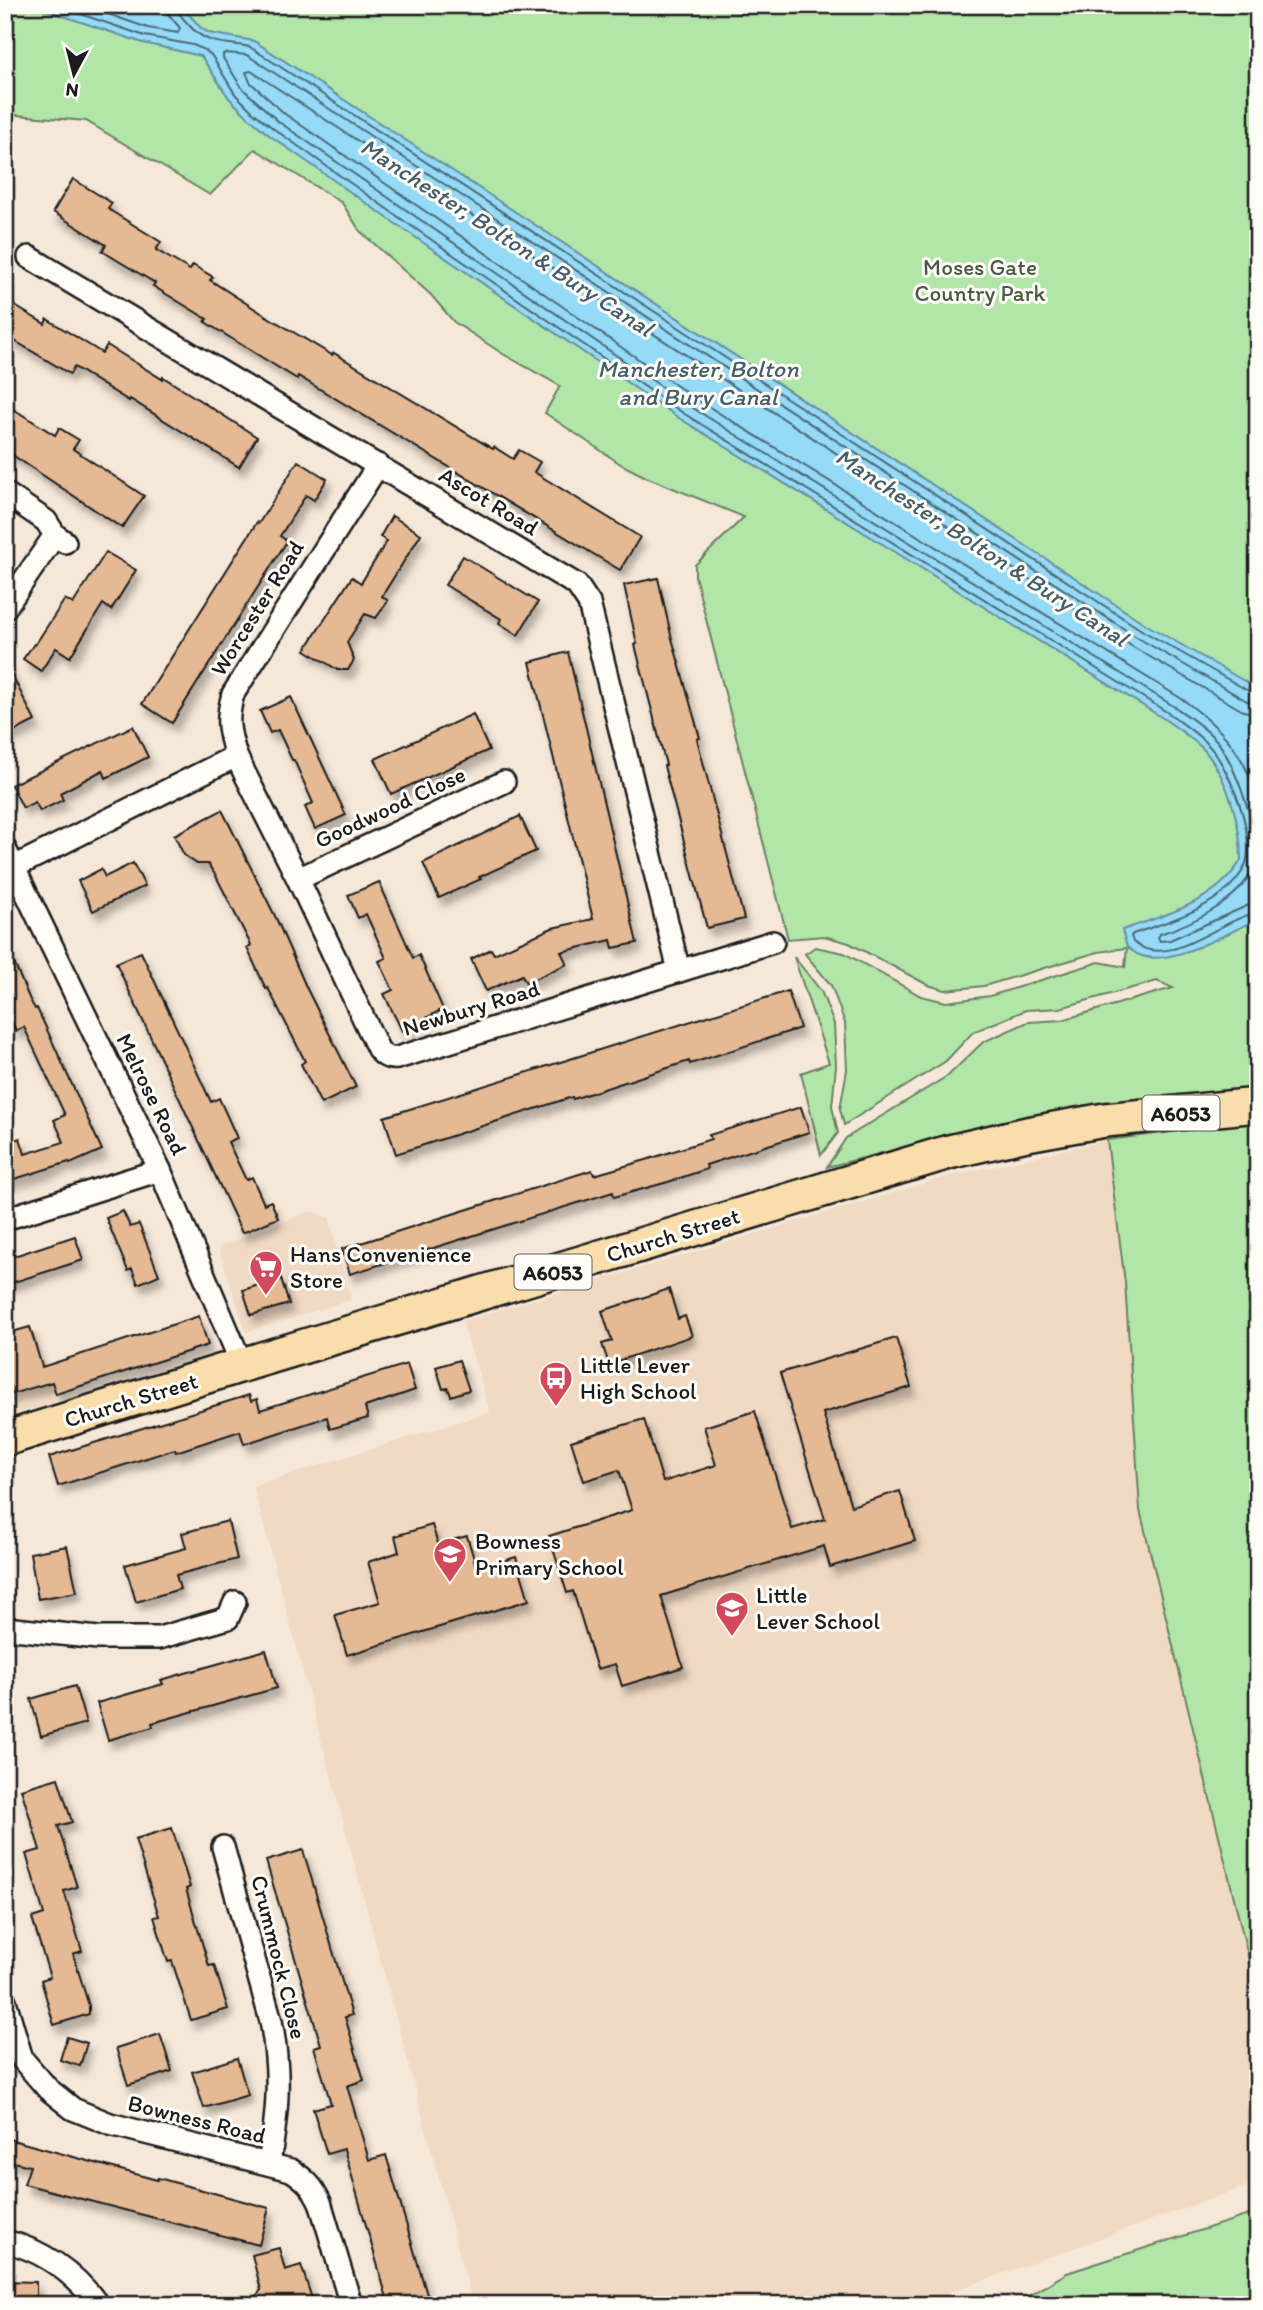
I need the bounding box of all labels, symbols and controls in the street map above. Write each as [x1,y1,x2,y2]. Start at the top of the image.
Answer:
north arrow [38,38,108,108]
text: N [64,78,80,103]
water label: Manchester, Bolton & Bury Canal [355,132,660,344]
park label: Moses Gate Country Park [915,253,1045,307]
water label: Manchester, Bolton and Bury Canal [597,354,799,411]
water label: Manchester, Bolton & Bury Canal [830,442,1135,654]
street label: Ascot Road [434,460,544,542]
street label: Worcester Road [204,535,310,681]
street label: Goodwood Close [310,760,470,854]
street label: Newbury Road [399,974,543,1042]
street label: Melrose Road [110,1029,194,1160]
road number: A6053 [1142,1096,1220,1130]
street label: Church Street [603,1201,743,1269]
place label: Hans Convenience Store [290,1240,472,1294]
supermarket icon: Hans Convenience Store [247,1248,285,1297]
road number: A6053 [514,1254,592,1290]
place label: Little Lever High School [580,1351,697,1405]
bus stop icon: Little Lever High School [537,1359,575,1408]
street label: Church Street [61,1366,201,1434]
place label: Bowness Primary School [475,1527,624,1581]
school or university icon: Bowness Primary School [431,1535,469,1584]
place label: Little Lever School [756,1581,881,1635]
school or university icon: Little Lever School [713,1589,751,1638]
street label: Crummock Close [245,1872,313,2042]
street label: Bowness Road [125,2088,269,2150]

